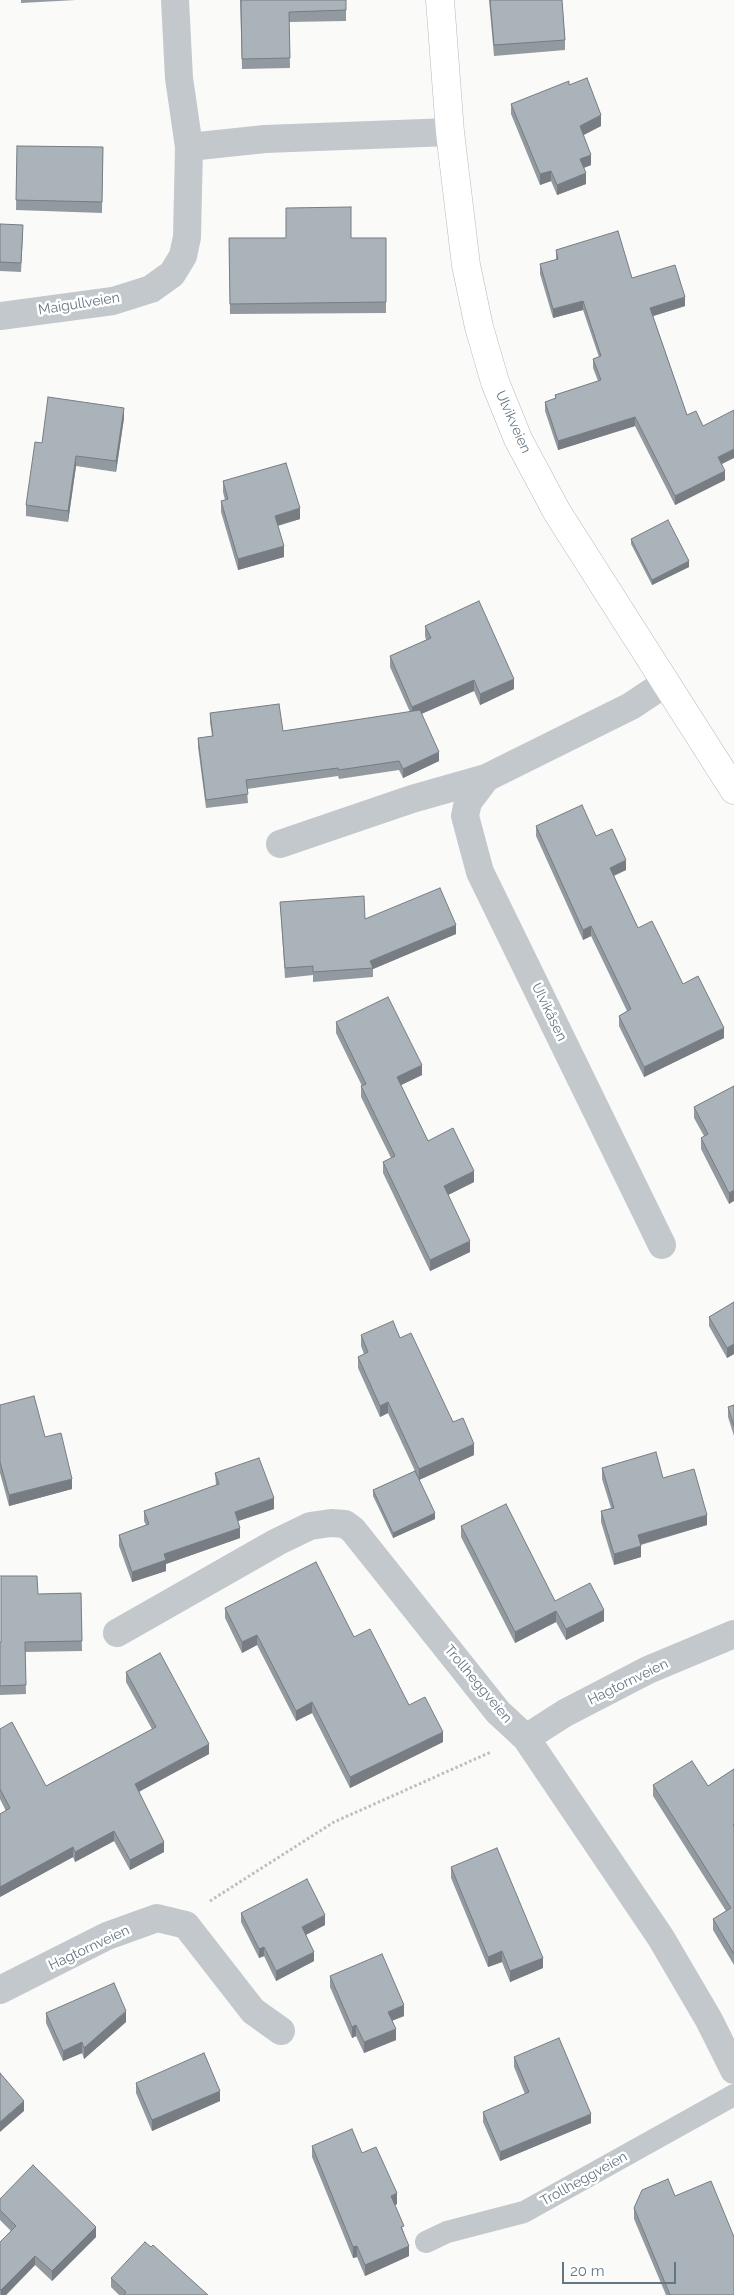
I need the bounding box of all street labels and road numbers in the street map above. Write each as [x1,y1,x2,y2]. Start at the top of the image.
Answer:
street label: Maigullveien [37,289,121,319]
street label: Ulvikveien [492,388,534,456]
street label: Ulvikåsen [528,980,570,1044]
street label: Trollheggveien [441,1642,515,1726]
street label: Hagtornveien [585,1655,671,1709]
street label: Hagtornveien [46,1922,132,1974]
street label: Trollheggveien [538,2148,630,2210]

